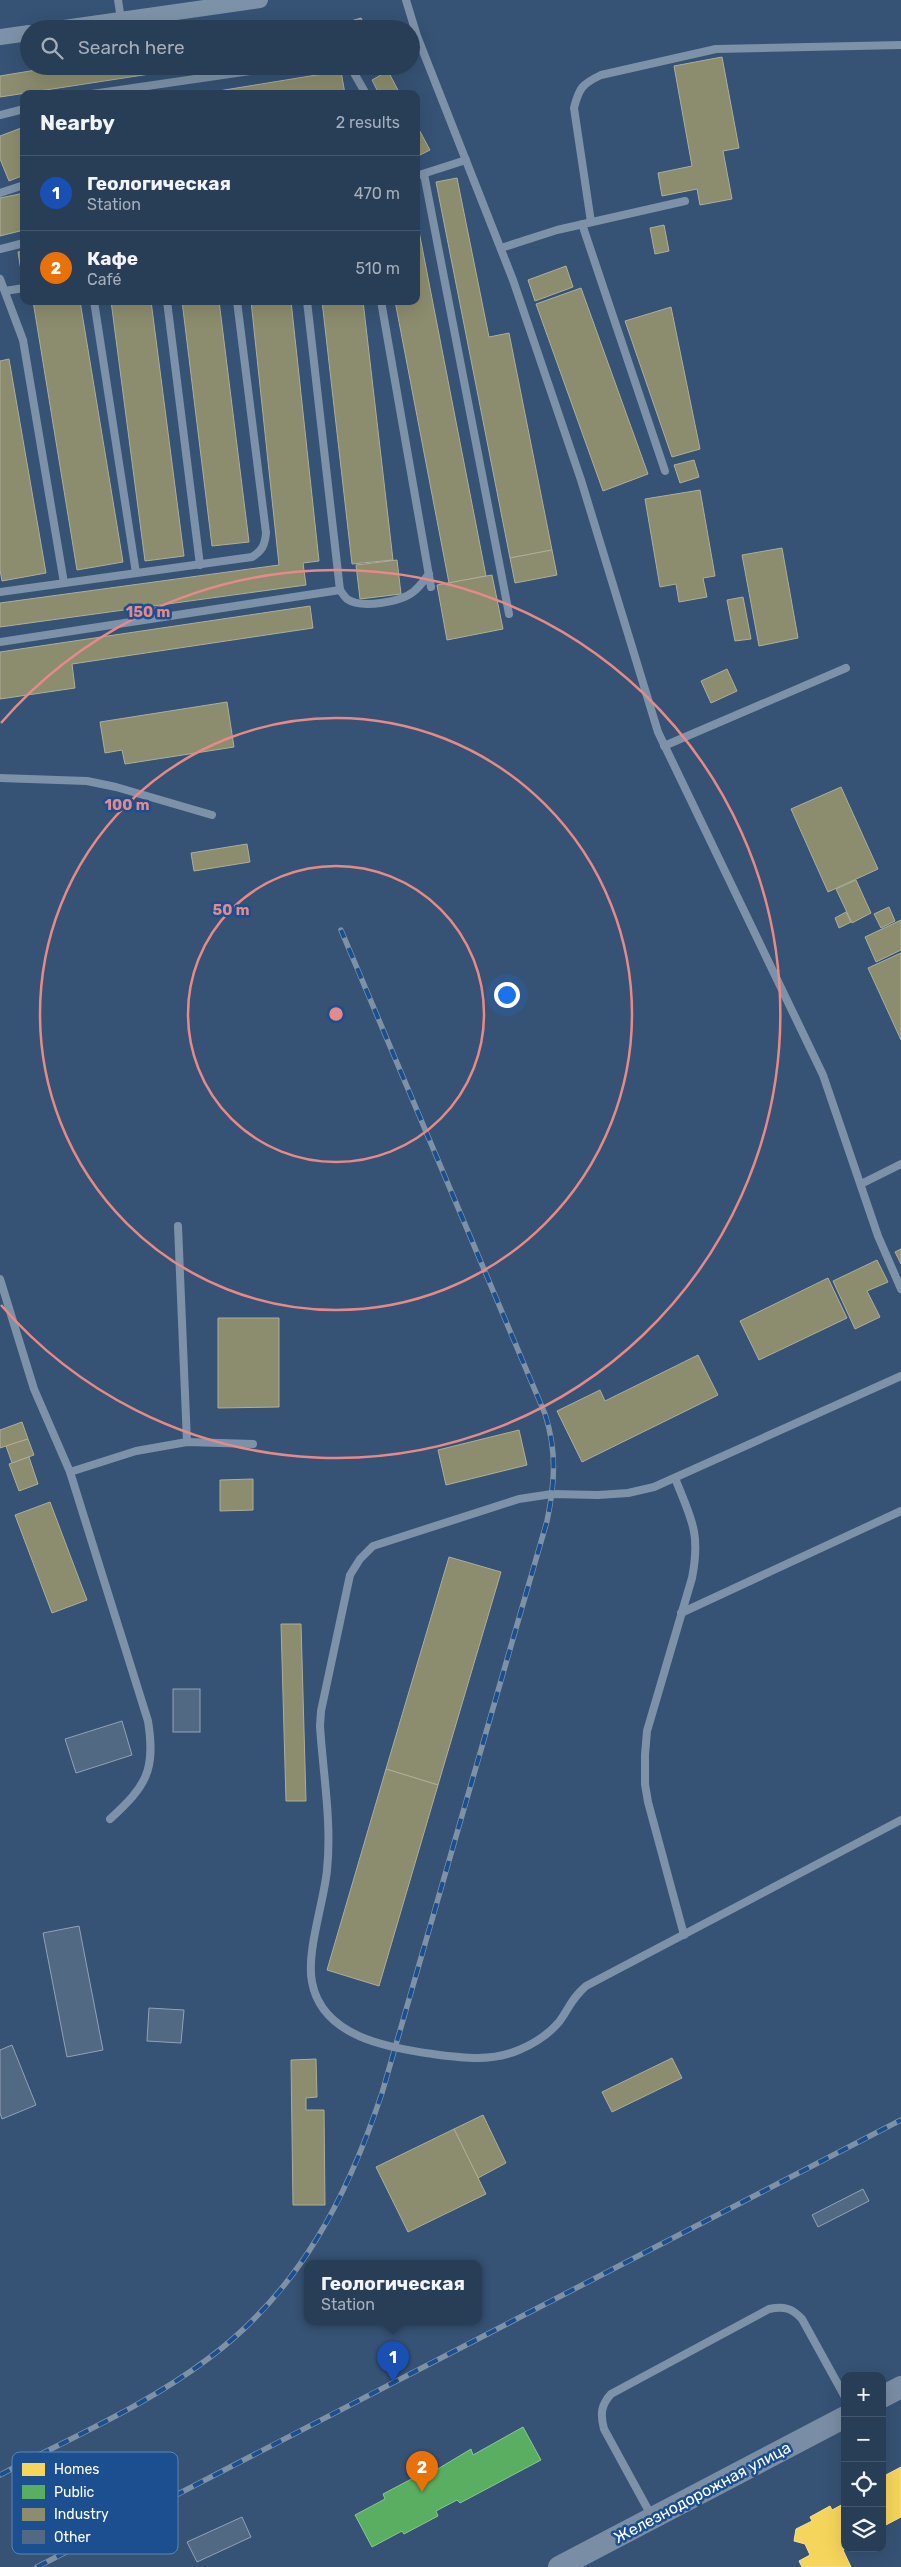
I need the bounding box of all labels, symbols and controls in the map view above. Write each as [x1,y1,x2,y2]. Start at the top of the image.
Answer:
search box [20,20,420,75]
icon: search [38,34,66,62]
text: Search here [78,36,185,59]
text: Nearby [40,110,115,135]
text: 2 results [336,113,400,132]
text: Геологическая [87,172,231,195]
text: 1 [52,184,60,203]
text: 470 m [354,184,400,203]
text: Station [87,195,141,214]
text: Кафе [87,247,138,270]
text: 2 [51,259,61,278]
text: 510 m [356,259,400,278]
text: Café [87,270,121,289]
text: 150 m [126,603,170,621]
text: 100 m [105,796,149,814]
text: 50 m [213,901,249,919]
your location [494,982,520,1008]
centre of rings [327,1005,345,1023]
popup [304,2260,482,2325]
text: Геологическая [321,2272,465,2295]
text: Station [321,2295,375,2314]
pin: 1 [377,2341,409,2382]
map controls [841,2372,886,2552]
button: + [841,2372,886,2417]
button: − [841,2417,886,2462]
street label: Железнодорожная улица [611,2438,794,2547]
pin: 2 [406,2451,438,2492]
legend [12,2452,178,2554]
text: Homes [54,2461,99,2478]
button: locate [841,2462,886,2507]
text: Public [54,2484,95,2501]
text: Industry [54,2506,109,2523]
button: layers [841,2507,886,2552]
text: Other [54,2529,91,2546]

